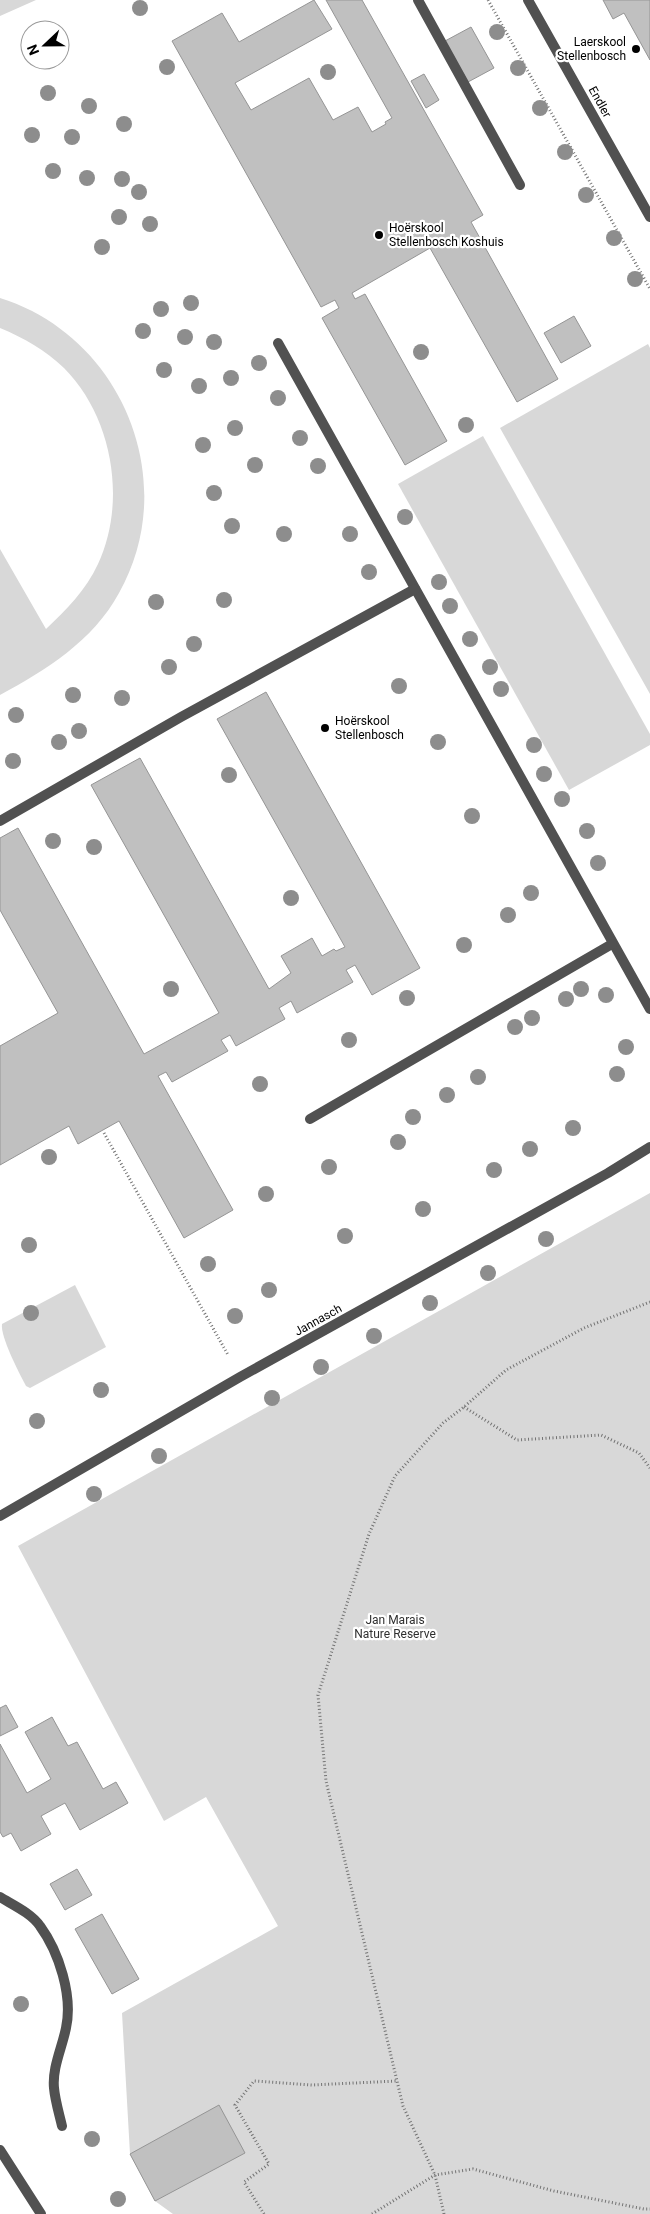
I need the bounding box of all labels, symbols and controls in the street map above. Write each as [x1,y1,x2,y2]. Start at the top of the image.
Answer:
north arrow [20,20,70,70]
place label: Laerskool Stellenbosch [557,35,626,63]
text: N [24,42,42,57]
marker: Laerskool Stellenbosch [630,43,642,55]
street label: Endler [586,84,614,120]
place label: Hoërskool Stellenbosch Koshuis [389,221,504,249]
marker: Hoërskool Stellenbosch Koshuis [373,229,385,241]
place label: Hoërskool Stellenbosch [335,714,404,742]
marker: Hoërskool Stellenbosch [319,722,331,734]
street label: Jannasch [292,1301,344,1339]
park label: Jan Marais Nature Reserve [354,1613,436,1641]

